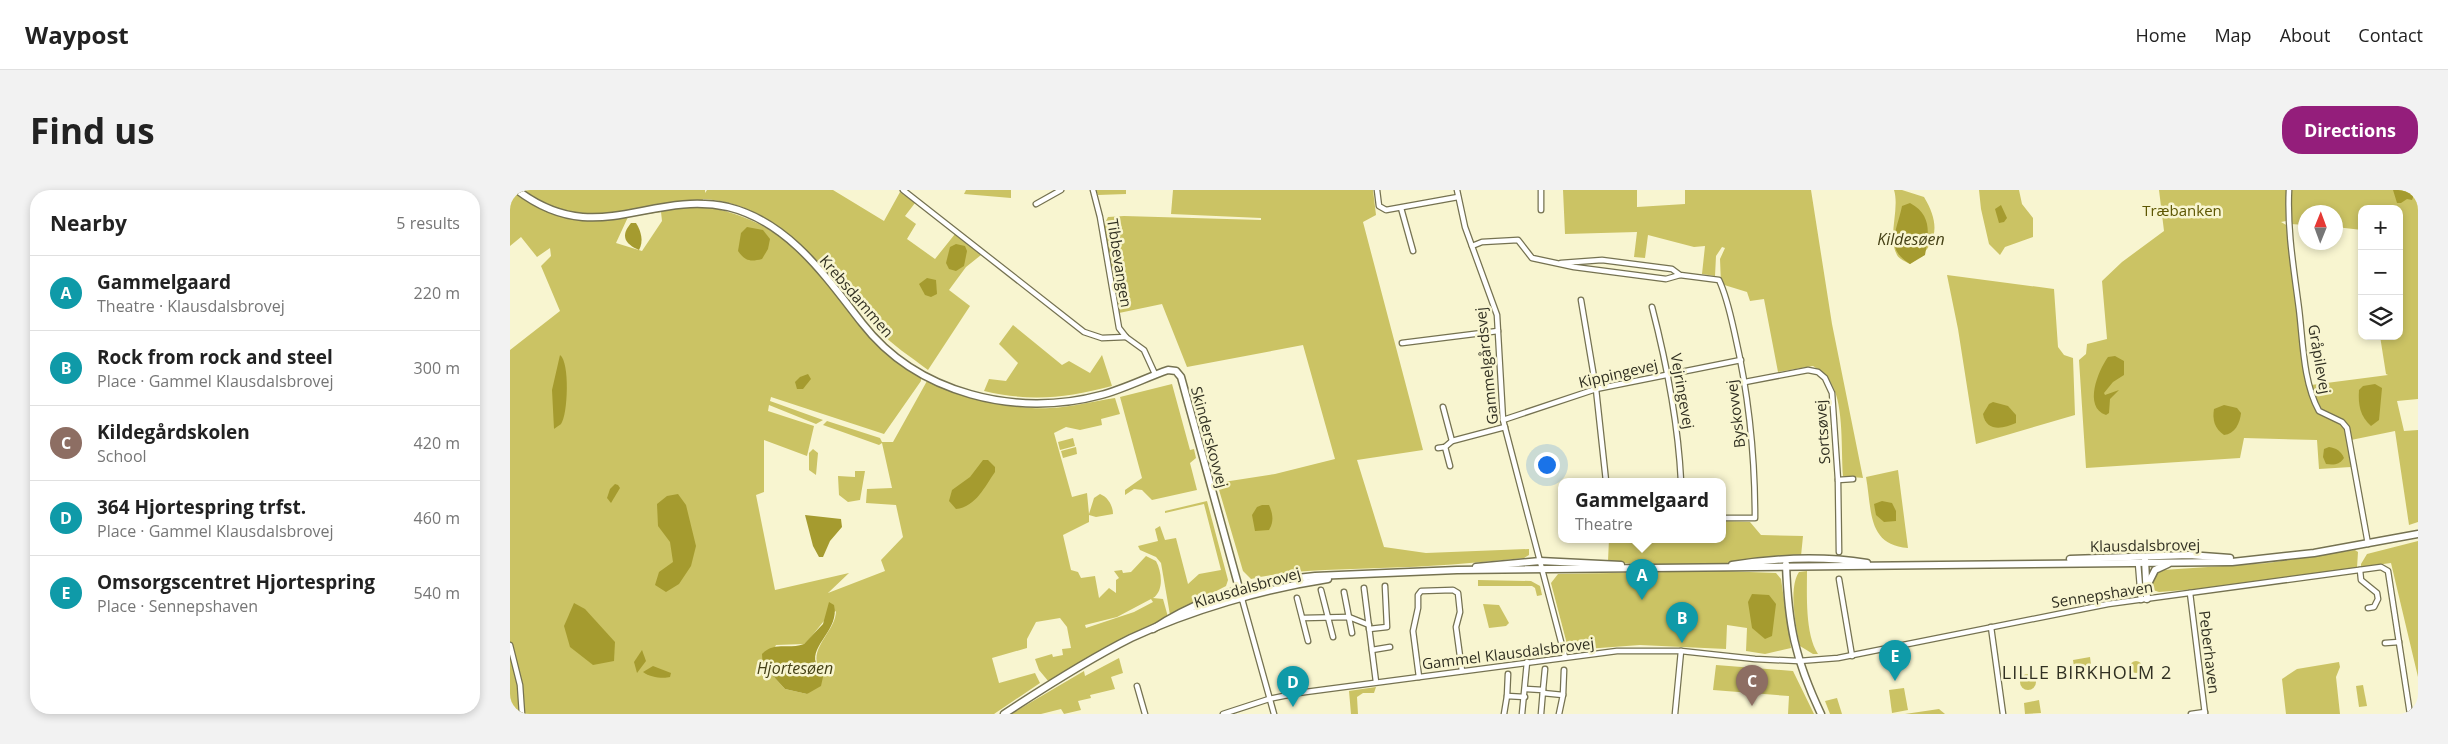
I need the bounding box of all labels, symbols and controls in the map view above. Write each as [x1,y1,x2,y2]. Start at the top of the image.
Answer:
text: Waypost [25,18,129,51]
text: Home [2136,23,2186,47]
text: Map [2214,23,2252,47]
text: About [2280,23,2330,47]
text: Contact [2358,23,2423,47]
button: Directions [2282,106,2418,154]
text: Find us [30,107,155,154]
park label: Træbanken [2142,200,2222,220]
north arrow [2298,205,2343,250]
map controls [2358,205,2403,340]
button: + [2358,205,2403,250]
text: Nearby [50,209,127,237]
text: 5 results [396,212,460,234]
street label: Tibbevangen [1103,217,1137,309]
water label: Kildesøen [1877,228,1945,250]
button: − [2358,250,2403,295]
street label: Krebsdammen [816,251,898,341]
text: Gammelgaard [97,269,231,295]
text: A [60,282,72,304]
text: 220 m [414,282,460,304]
text: Theatre · Klausdalsbrovej [97,295,285,317]
button: layers [2358,295,2403,340]
street label: Gammelgårdsvej [1470,306,1502,426]
street label: Gråpilevej [2304,323,2336,395]
text: Rock from rock and steel [97,344,333,370]
street label: Vejringevej [1667,352,1699,430]
street label: Kippingevej [1576,354,1660,392]
text: B [61,357,71,379]
text: 300 m [414,357,460,379]
text: Place · Gammel Klausdalsbrovej [97,370,334,392]
street label: Byskovvej [1721,379,1749,449]
street label: Skinderskovvej [1187,384,1233,490]
street label: Sortsøvej [1810,399,1834,465]
text: Kildegårdskolen [97,419,250,445]
text: C [61,432,71,454]
text: 420 m [414,432,460,454]
text: School [97,445,147,467]
your location [1534,452,1560,478]
popup [1558,478,1726,543]
text: Gammelgaard [1575,487,1709,513]
text: 364 Hjortespring trfst. [97,494,306,520]
text: D [60,507,72,529]
text: 460 m [414,507,460,529]
text: Theatre [1575,513,1633,535]
text: Place · Gammel Klausdalsbrovej [97,520,334,542]
street label: Klausdalsbrovej [2090,534,2200,556]
pin: A [1626,559,1658,600]
street label: Klausdalsbrovej [1191,562,1303,612]
text: Omsorgscentret Hjortespring [97,569,375,595]
street label: Sennepshaven [2050,576,2154,612]
text: E [62,582,70,604]
text: 540 m [414,582,460,604]
text: Place · Sennepshaven [97,595,258,617]
pin: B [1666,602,1698,643]
street label: Peberhaven [2195,609,2225,695]
street label: Gammel Klausdalsbrovej [1421,633,1595,673]
pin: E [1879,640,1911,681]
water label: Hjortesøen [757,657,833,679]
district label: LILLE BIRKHOLM 2 [2002,660,2172,684]
pin: C [1736,665,1768,706]
pin: D [1277,666,1309,707]

